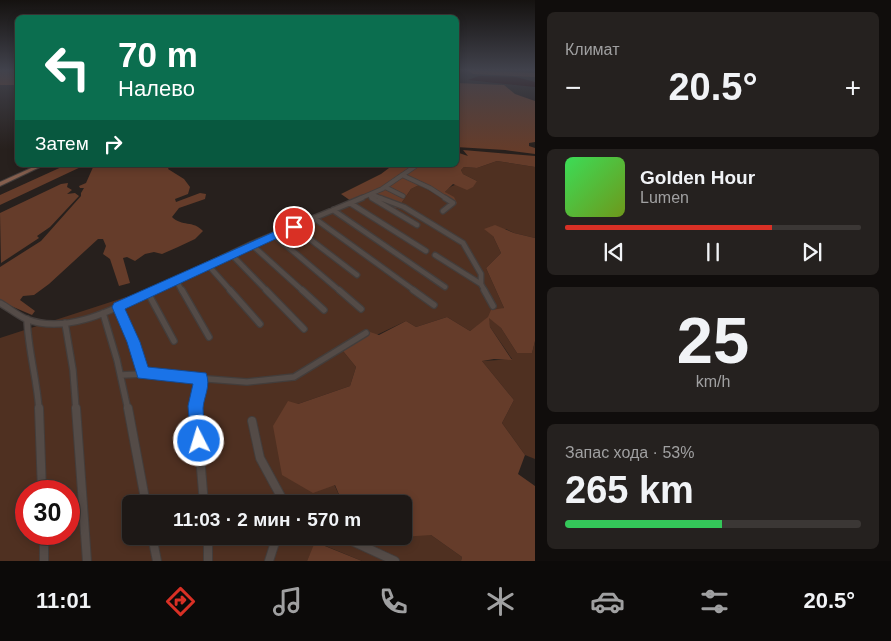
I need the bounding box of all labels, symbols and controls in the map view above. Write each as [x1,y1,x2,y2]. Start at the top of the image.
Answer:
icon: left [35,35,100,100]
text: 70 m [118,35,198,74]
text: Климат [565,41,619,58]
text: 20.5° [668,66,758,108]
text: − [565,72,581,103]
text: + [845,72,861,103]
text: Налево [118,76,195,101]
icon: right [99,130,127,158]
text: Затем [35,133,89,154]
text: Golden Hour [640,167,755,188]
text: Lumen [640,189,689,206]
pin [273,206,315,248]
icon: arrive [280,213,308,241]
icon: previous [600,238,628,266]
icon: pause [699,238,727,266]
icon: next [798,238,826,266]
text: 25 [677,304,749,377]
text: km/h [696,373,730,390]
position arrow [172,414,224,466]
text: Запас хода · 53% [565,444,694,461]
text: 265 km [565,469,694,511]
speed limit sign: 30 [15,480,80,545]
text: 11:03 · 2 мин · 570 m [173,509,361,530]
icon: directions [163,584,198,619]
icon: music [270,584,305,619]
icon: phone [376,584,411,619]
icon: climate [483,584,518,619]
icon: car [590,584,625,619]
icon: filters [697,584,732,619]
text: 11:01 [36,588,91,613]
text: 20.5° [803,588,855,613]

